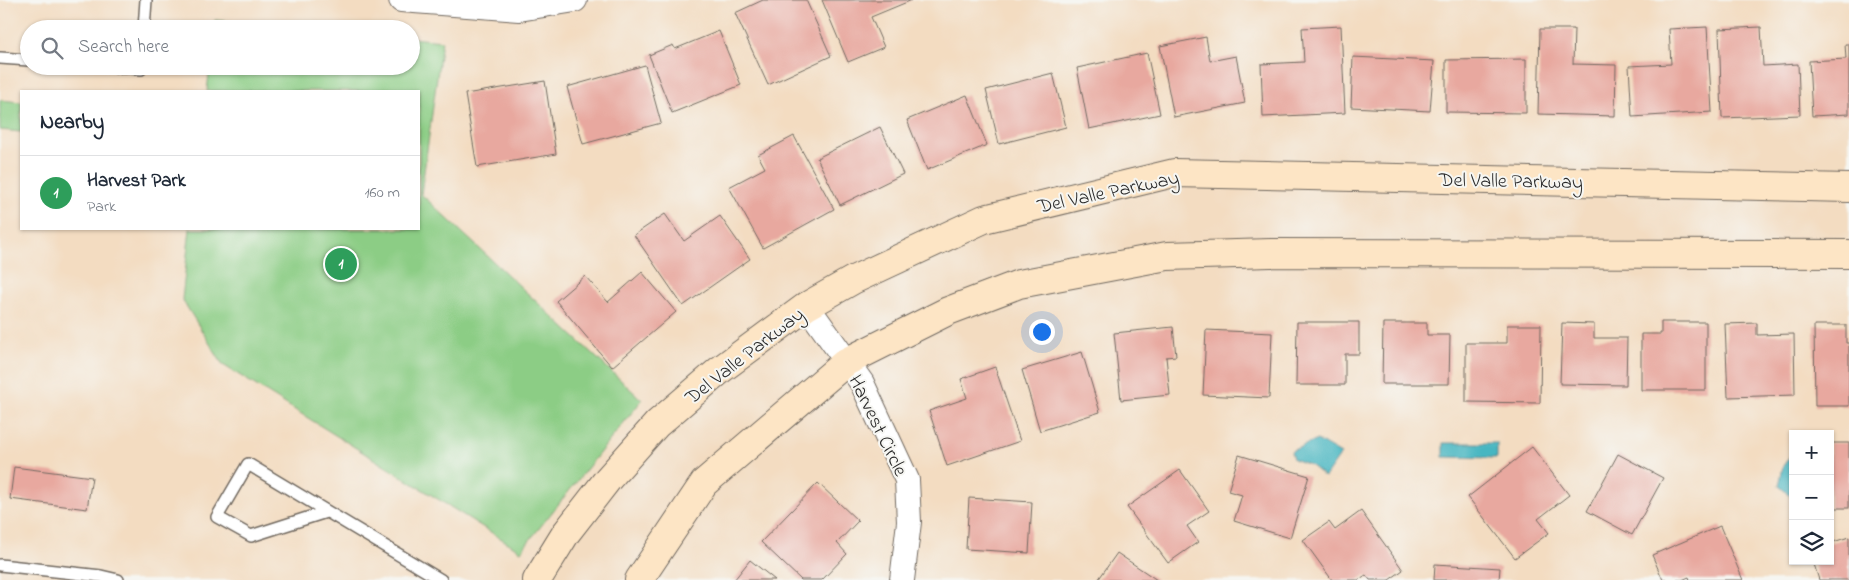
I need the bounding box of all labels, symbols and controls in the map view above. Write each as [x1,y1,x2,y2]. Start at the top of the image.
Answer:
search box [20,20,420,75]
icon: search [38,34,66,62]
text: Search here [78,34,169,61]
text: Nearby [40,108,104,138]
street label: Del Valle Parkway [1034,164,1182,223]
street label: Del Valle Parkway [1438,167,1583,198]
text: Harvest Park [87,168,186,195]
text: 1 [53,181,59,205]
text: 160 m [365,181,400,205]
text: Park [87,195,116,219]
pin: 1 [325,245,357,283]
street label: Del Valle Parkway [679,301,811,413]
your location [1029,319,1055,345]
street label: Harvest Circle [840,370,914,482]
map controls [1789,430,1834,565]
button: + [1789,430,1834,475]
button: − [1789,475,1834,520]
button: layers [1789,520,1834,565]

